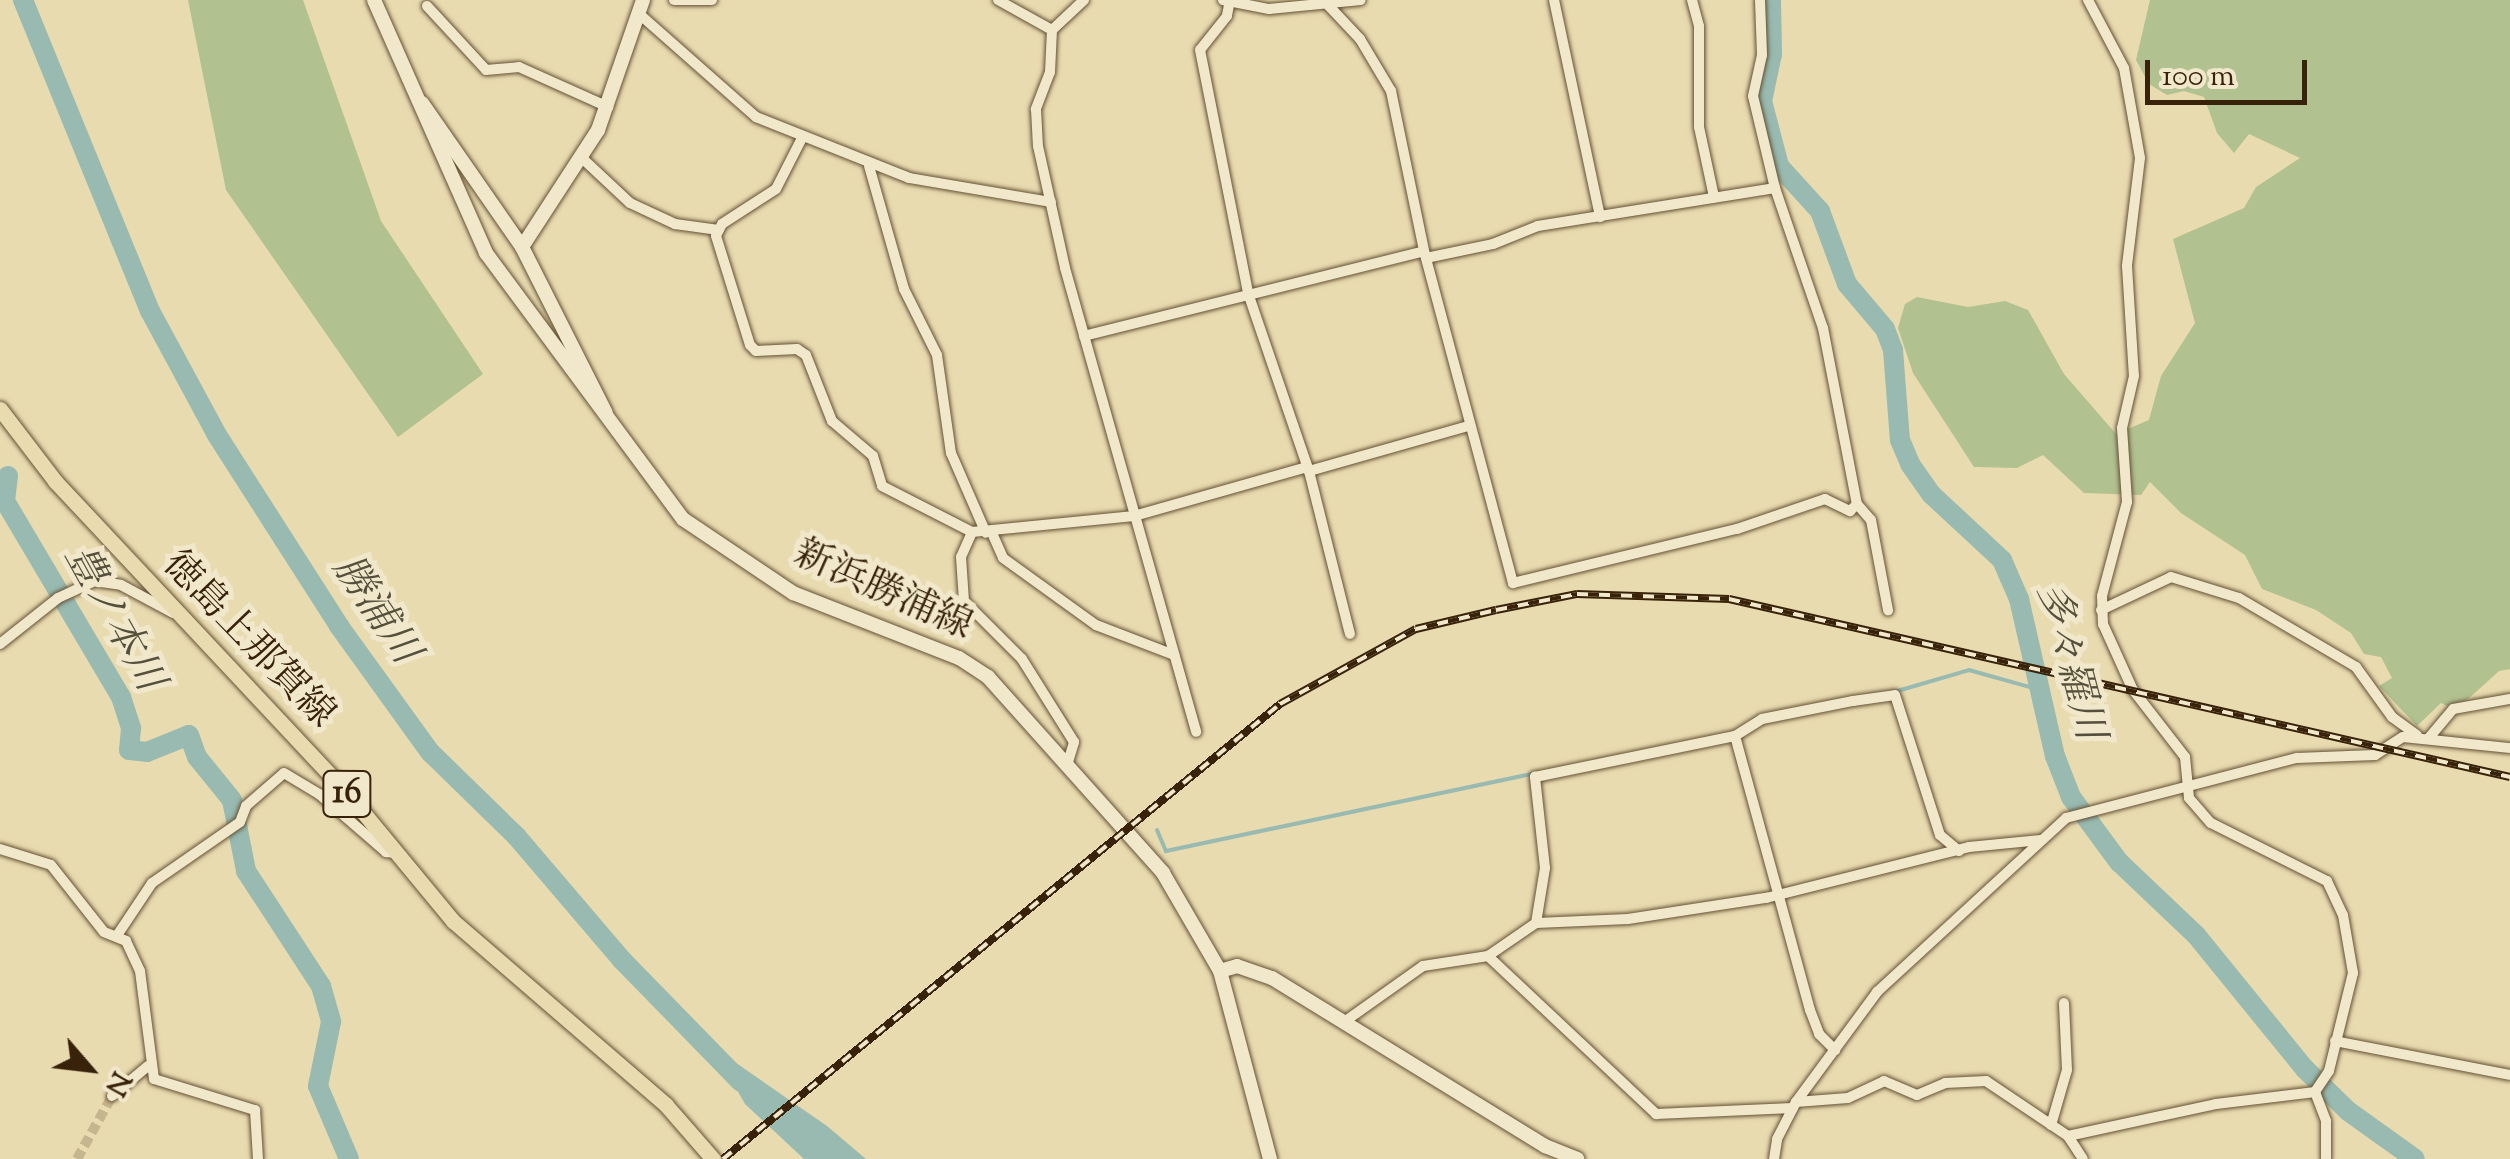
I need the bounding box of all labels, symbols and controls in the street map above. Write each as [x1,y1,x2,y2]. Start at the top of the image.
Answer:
scale bar [2150,40,2312,102]
text: 100 m [2162,56,2235,99]
street label: 新浜勝浦線 [786,533,978,651]
water label: 豊ノ本川 [52,537,172,701]
street label: 徳島上那賀線 [151,543,343,739]
water label: 勝浦川 [321,548,427,674]
water label: 多々羅川 [2024,579,2112,745]
road number: 16 [322,764,372,824]
north arrow [40,1019,140,1119]
text: N [94,1064,139,1102]

